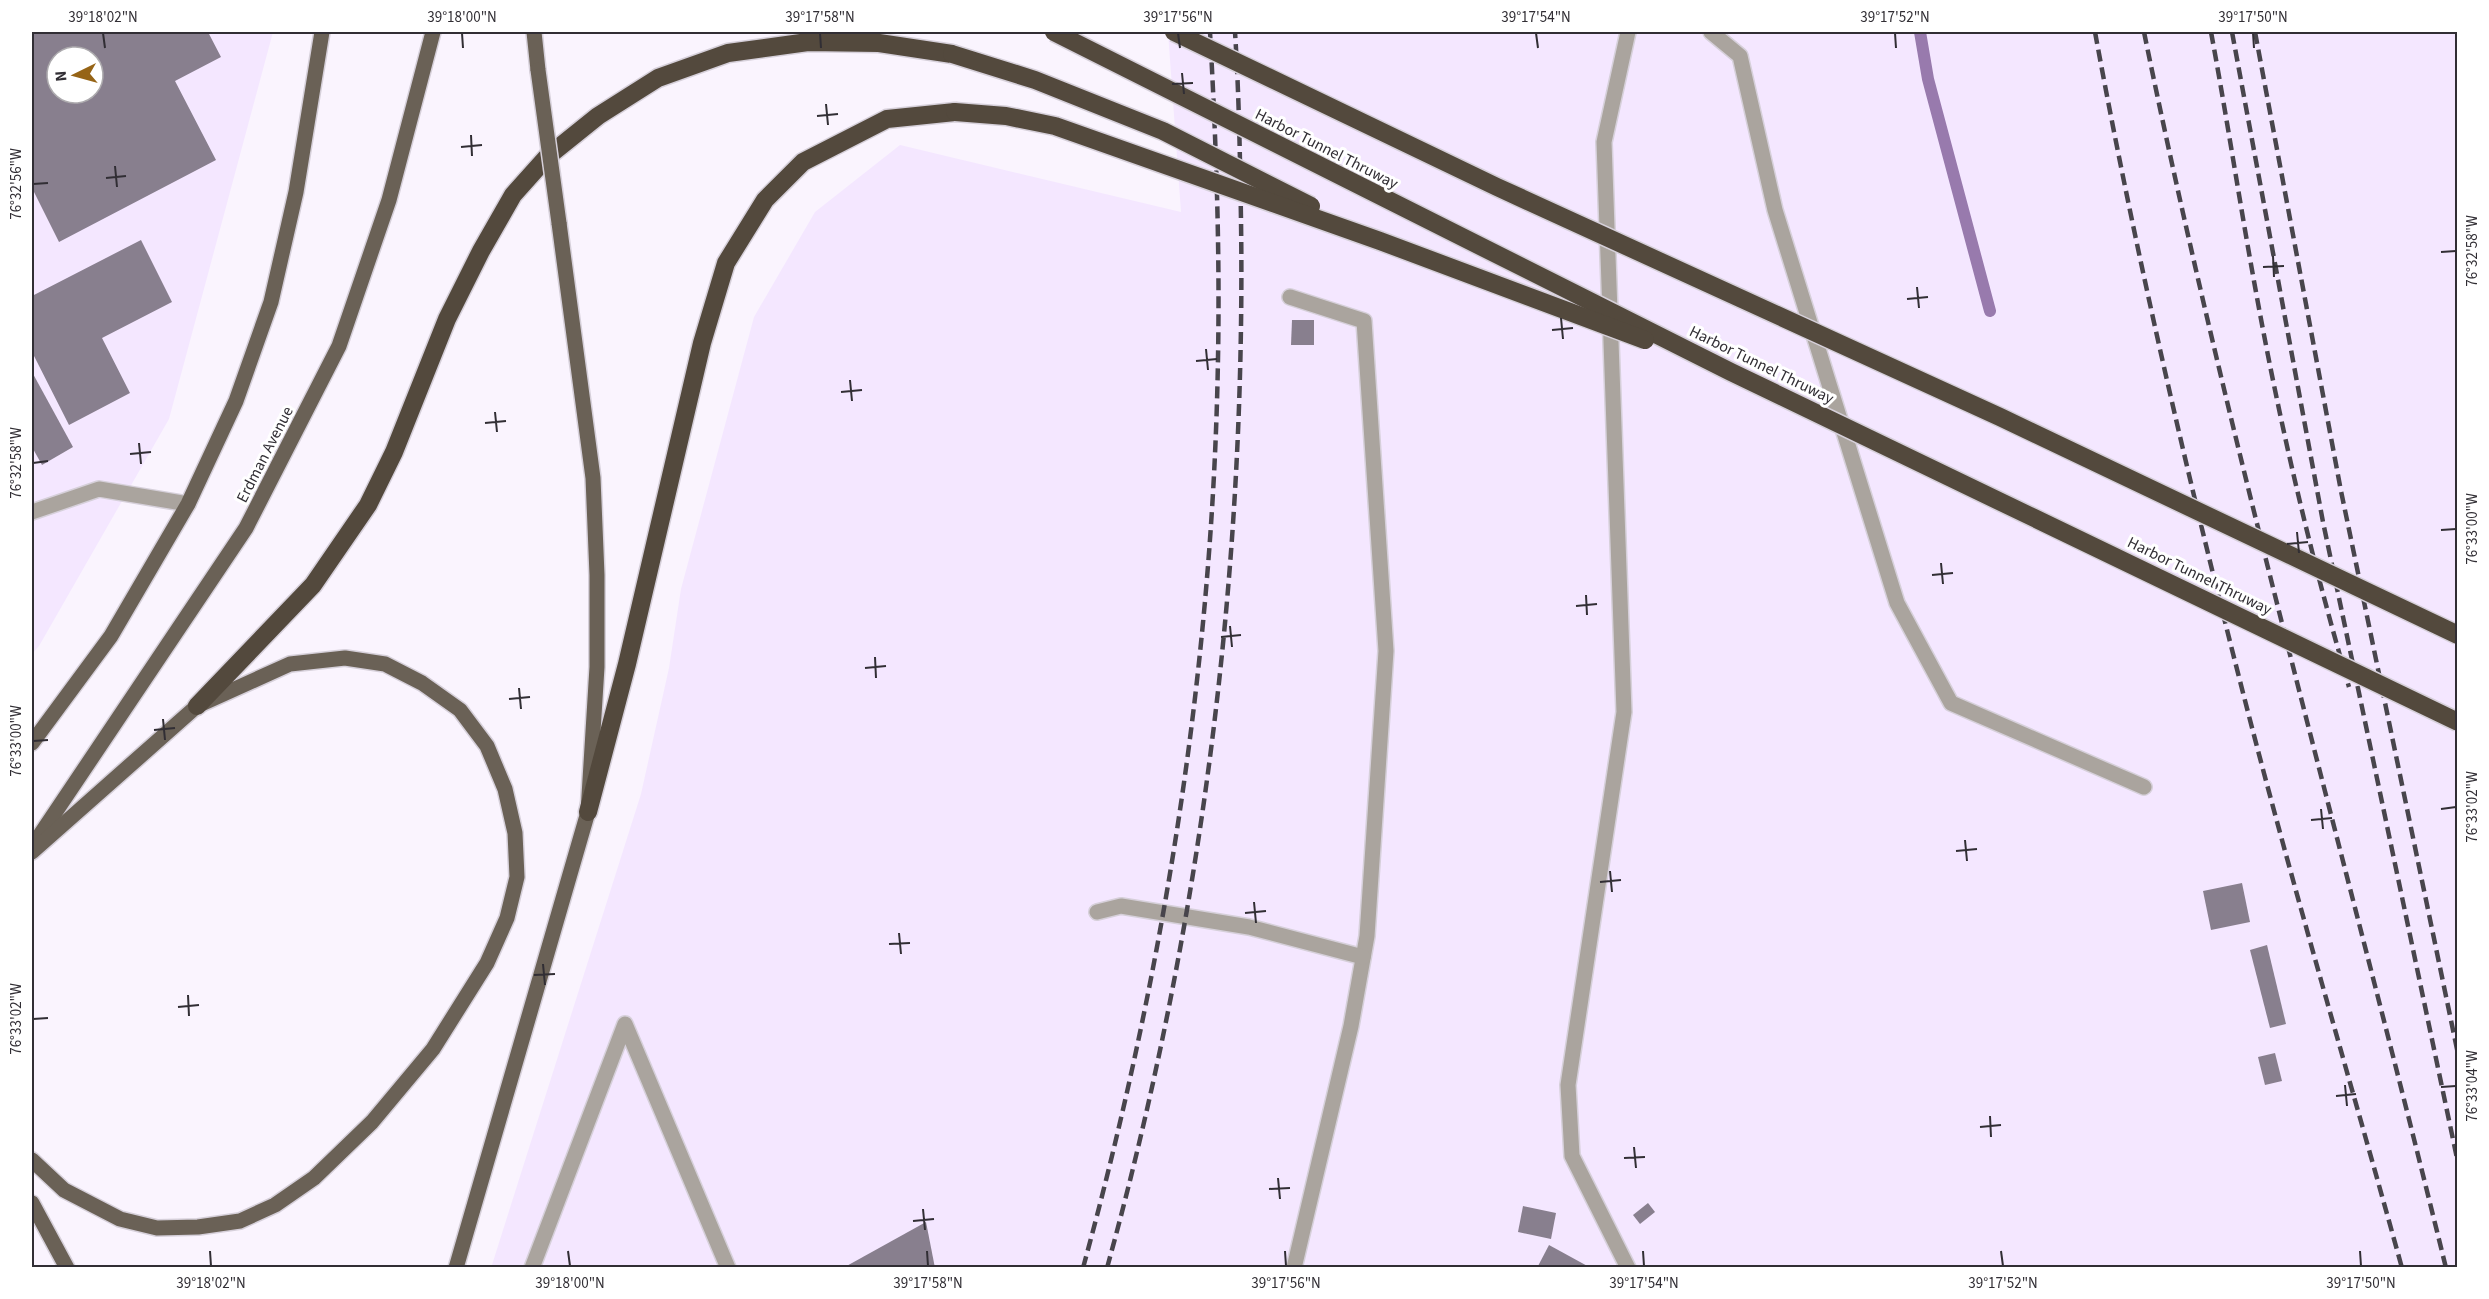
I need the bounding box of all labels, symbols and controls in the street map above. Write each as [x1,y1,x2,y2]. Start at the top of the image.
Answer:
text: 39°18'02"N [68,7,138,28]
text: 39°18'00"N [427,7,497,28]
text: 39°17'58"N [785,7,855,28]
text: 39°17'56"N [1143,7,1213,28]
text: 39°17'54"N [1501,7,1571,28]
text: 39°17'52"N [1860,7,1930,28]
text: 39°17'50"N [2218,7,2288,28]
north arrow [45,45,105,105]
text: N [50,70,72,82]
street label: Harbor Tunnel Thruway [1251,103,1402,195]
text: 76°32'56"W [6,148,27,220]
text: 76°32'58"W [2462,215,2483,287]
street label: Harbor Tunnel Thruway [1686,320,1838,410]
street label: Erdman Avenue [231,402,299,506]
text: 76°32'58"W [6,427,27,499]
text: 76°33'00"W [2462,493,2483,565]
street label: Harbor Tunnel Thruway [2124,531,2276,621]
text: 76°33'00"W [6,705,27,777]
text: 76°33'02"W [2462,771,2483,843]
text: 76°33'02"W [6,983,27,1055]
text: 76°33'04"W [2462,1050,2483,1122]
text: 39°18'02"N [176,1273,246,1294]
text: 39°18'00"N [535,1273,605,1294]
text: 39°17'58"N [893,1273,963,1294]
text: 39°17'56"N [1251,1273,1321,1294]
text: 39°17'54"N [1609,1273,1679,1294]
text: 39°17'52"N [1968,1273,2038,1294]
text: 39°17'50"N [2326,1273,2396,1294]

